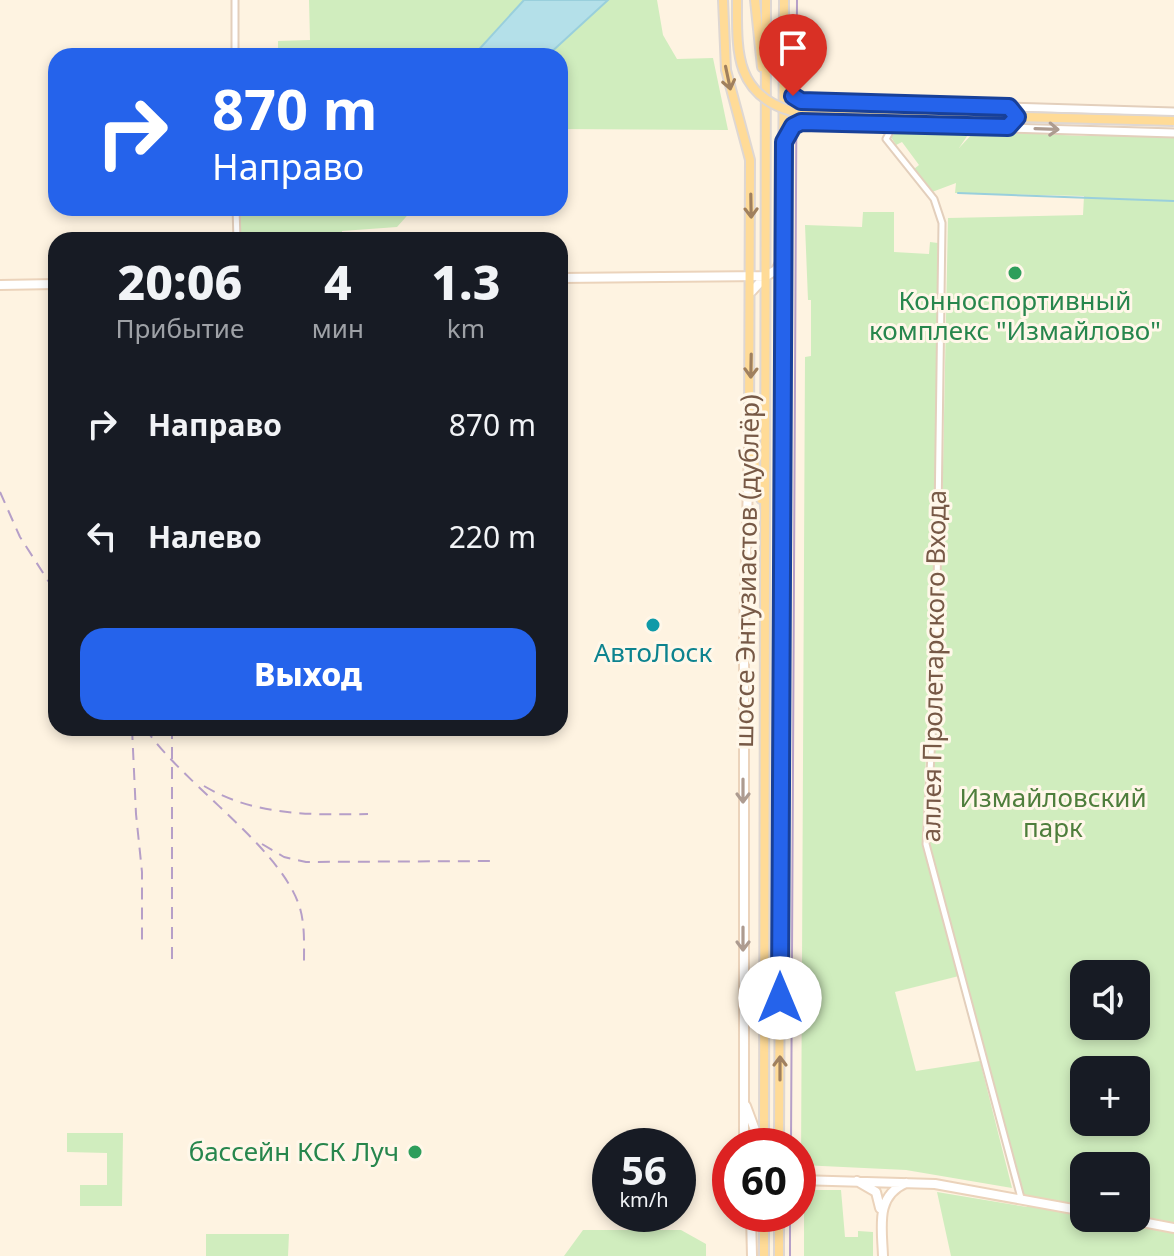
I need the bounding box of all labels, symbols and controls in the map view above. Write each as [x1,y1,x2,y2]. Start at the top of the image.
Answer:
pin [759,14.0,827,96]
icon: arrive [771,26,815,70]
one-way arrow [721,64,736,90]
text: 870 m [212,70,377,146]
icon: right [80,80,184,184]
one-way arrow [1033,121,1060,136]
text: Направо [212,142,364,191]
one-way arrow [743,192,759,219]
text: 20:06 [118,249,242,314]
text: 4 [324,249,352,314]
text: 1.3 [431,249,501,314]
marker: Конноспортивный комплекс "Измайлово" [1006,264,1024,282]
place label: Конноспортивный комплекс "Измайлово" [869,282,1161,348]
text: Прибытие [115,310,244,346]
text: мин [312,310,364,346]
text: km [447,310,485,346]
one-way arrow [743,352,758,379]
street label: шоссе Энтузиастов (дублёр) [725,394,767,748]
icon: right [80,402,124,446]
text: Направо [148,404,282,445]
text: 870 m [449,404,536,445]
street label: аллея Пролетарского Входа [912,489,954,843]
icon: left [80,514,124,558]
text: Налево [148,516,262,557]
text: 220 m [449,516,536,557]
marker: АвтоЛоск [644,616,662,634]
button: Выход [80,628,536,720]
place label: АвтоЛоск [594,634,712,670]
one-way arrow [735,777,751,804]
park label: Измайловский парк [959,779,1147,845]
one-way arrow [735,925,751,952]
position arrow [738,956,822,1040]
map controls [1070,960,1150,1232]
button: sound [1070,960,1150,1040]
one-way arrow [772,1055,788,1082]
button: + [1070,1056,1150,1136]
speed limit sign: 60 [712,1128,816,1232]
place label: бассейн КСК Луч [189,1133,399,1169]
text: 56 [621,1142,667,1197]
marker: бассейн КСК Луч [406,1143,424,1161]
button: − [1070,1152,1150,1232]
text: km/h [619,1186,669,1213]

